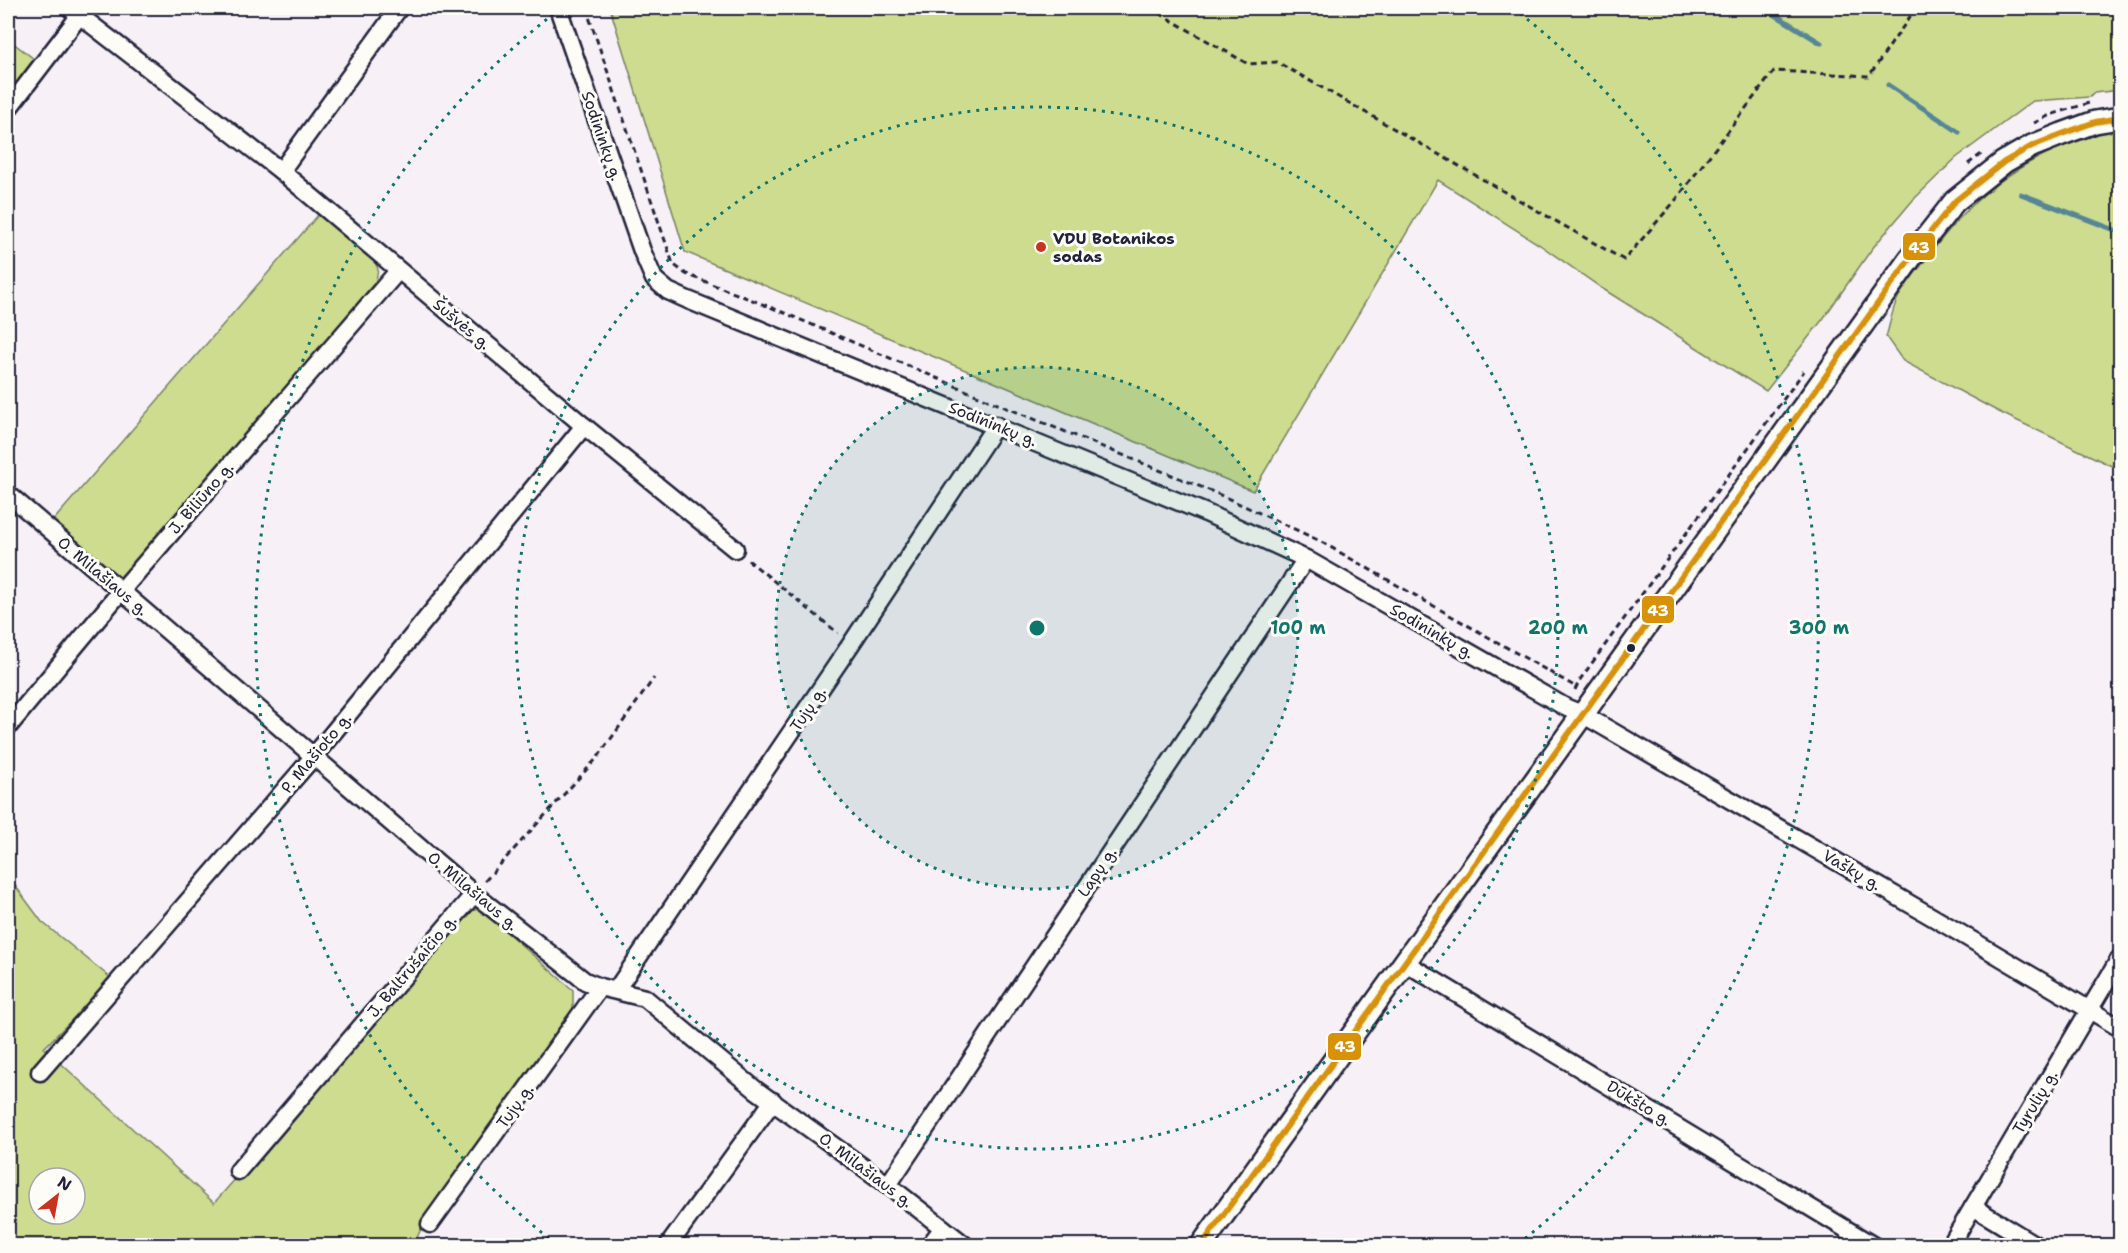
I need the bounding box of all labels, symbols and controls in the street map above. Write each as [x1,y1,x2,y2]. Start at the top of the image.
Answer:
street label: Sodininkų g. [577,88,627,184]
place label: VDU Botanikos sodas [1053,228,1175,267]
line badge: 43 [1902,232,1936,261]
text: 43 [1908,237,1930,258]
marker: VDU Botanikos sodas [1034,240,1048,254]
street label: Šušvės g. [429,294,495,354]
street label: Sodininkų g. [946,397,1040,451]
street label: J. Biliūno g. [164,457,238,539]
street label: O. Milašiaus g. [53,532,153,620]
line badge: 43 [1641,595,1675,624]
street label: Sodininkų g. [1386,599,1478,663]
text: 43 [1647,600,1669,621]
text: 100 m [1270,616,1326,640]
text: 200 m [1528,616,1589,640]
text: 300 m [1789,616,1850,640]
centre of rings [1027,618,1047,638]
unlabelled marker [1625,642,1637,654]
street label: Tujų g. [785,682,831,736]
street label: P. Mašioto g. [276,708,356,798]
street label: Lapų g. [1073,843,1121,901]
street label: Vaškų g. [1819,845,1885,895]
street label: O. Milašiaus g. [423,847,523,935]
street label: J. Baltrušaičio g. [363,910,461,1022]
line badge: 43 [1327,1032,1362,1061]
text: 43 [1334,1036,1356,1057]
street label: Tyrulių g. [2008,1066,2062,1138]
street label: Dūkšto g. [1603,1076,1675,1130]
street label: Tujų g. [492,1080,538,1132]
street label: O. Milašiaus g. [815,1128,917,1212]
north arrow [27,1166,87,1226]
text: N [54,1171,75,1196]

